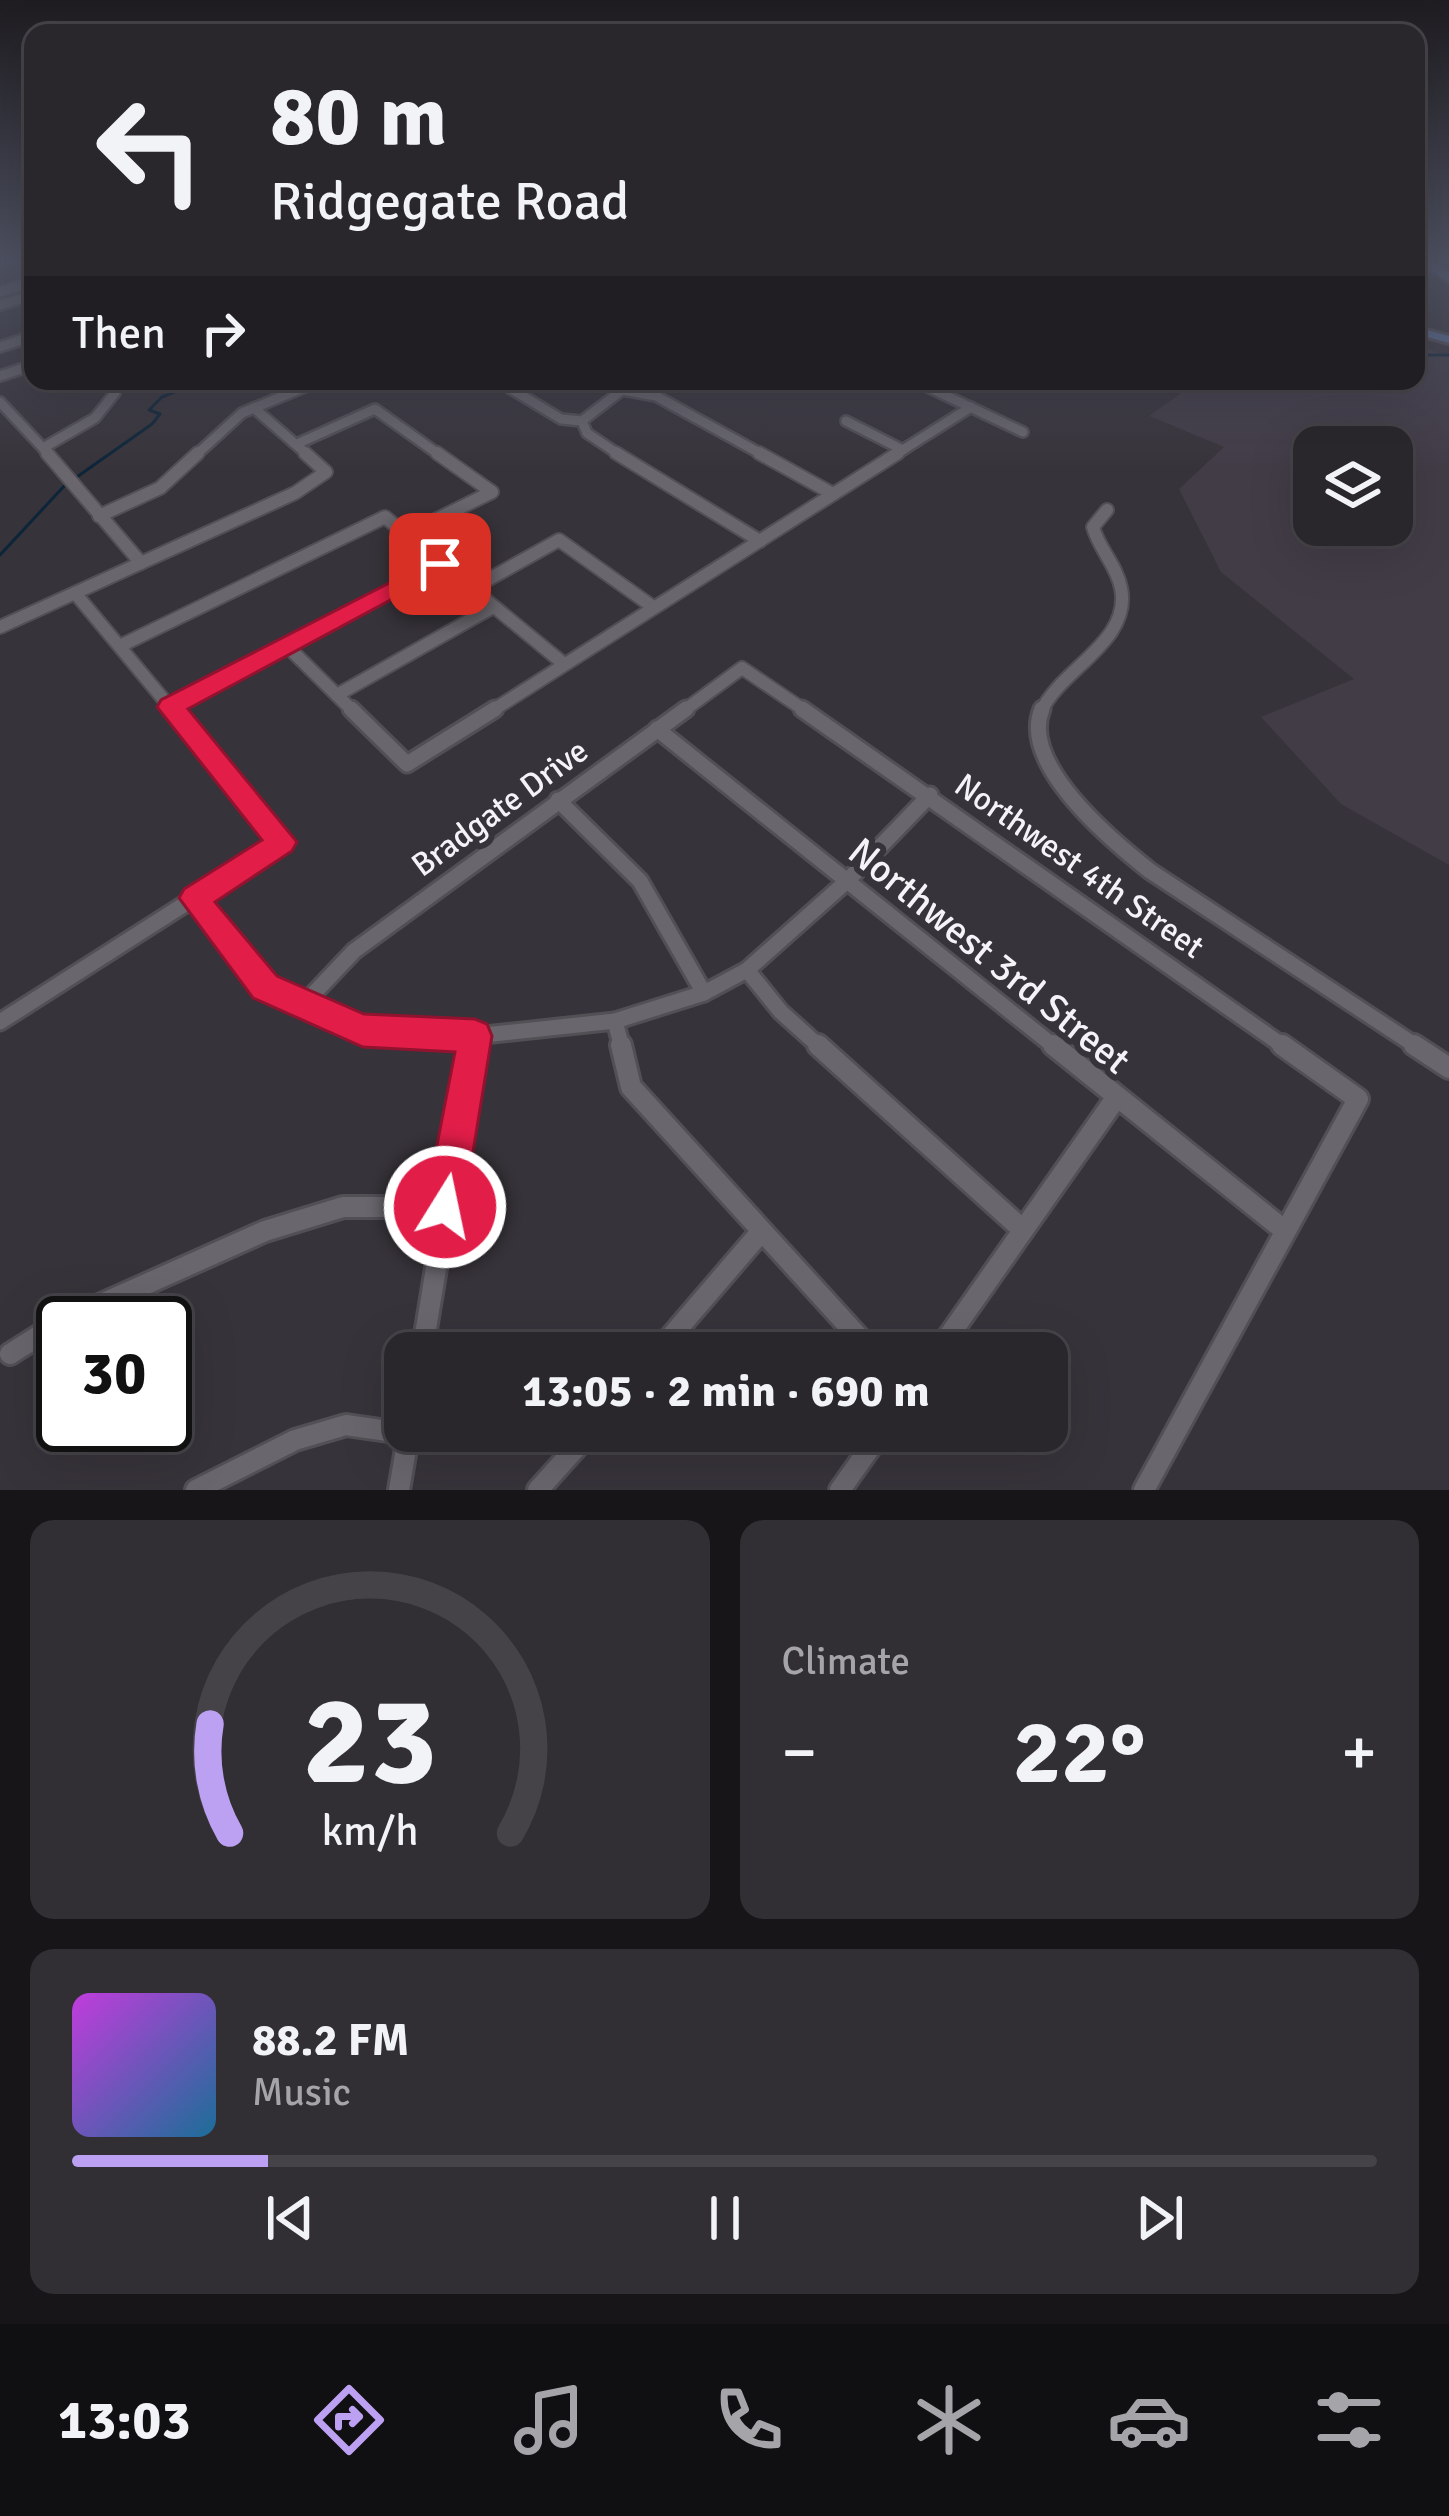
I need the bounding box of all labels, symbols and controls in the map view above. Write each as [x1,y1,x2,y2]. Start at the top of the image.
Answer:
text: 80 m [270,65,447,169]
icon: left [72,72,228,228]
text: Ridgegate Road [270,168,629,235]
icon: right [190,300,256,366]
text: Then [72,306,166,361]
map controls [1293,426,1413,546]
button: layers [1293,426,1413,546]
pin [389,513,491,615]
icon: arrive [407,531,473,597]
street label: Bradgate Drive [404,730,596,886]
street label: Northwest 4th Street [946,765,1212,968]
street label: Northwest 3rd Street [839,827,1140,1084]
position arrow [382,1144,508,1270]
speed limit sign: 30 [36,1296,192,1452]
text: 13:05 · 2 min · 690 m [522,1364,930,1419]
text: Climate [782,1637,910,1685]
text: 23 [302,1665,437,1818]
text: 22° [1013,1697,1146,1808]
text: − [782,1712,817,1793]
text: + [1341,1712,1377,1793]
text: km/h [321,1804,418,1857]
text: 88.2 FM [252,2013,409,2068]
text: Music [252,2068,351,2116]
icon: previous [257,2185,323,2251]
icon: pause [692,2185,758,2251]
icon: next [1127,2185,1193,2251]
icon: directions [307,2378,391,2462]
icon: music [507,2378,591,2462]
icon: phone [707,2378,791,2462]
icon: climate [907,2378,991,2462]
icon: car [1107,2378,1191,2462]
icon: filters [1307,2378,1391,2462]
text: 13:03 [58,2387,191,2454]

